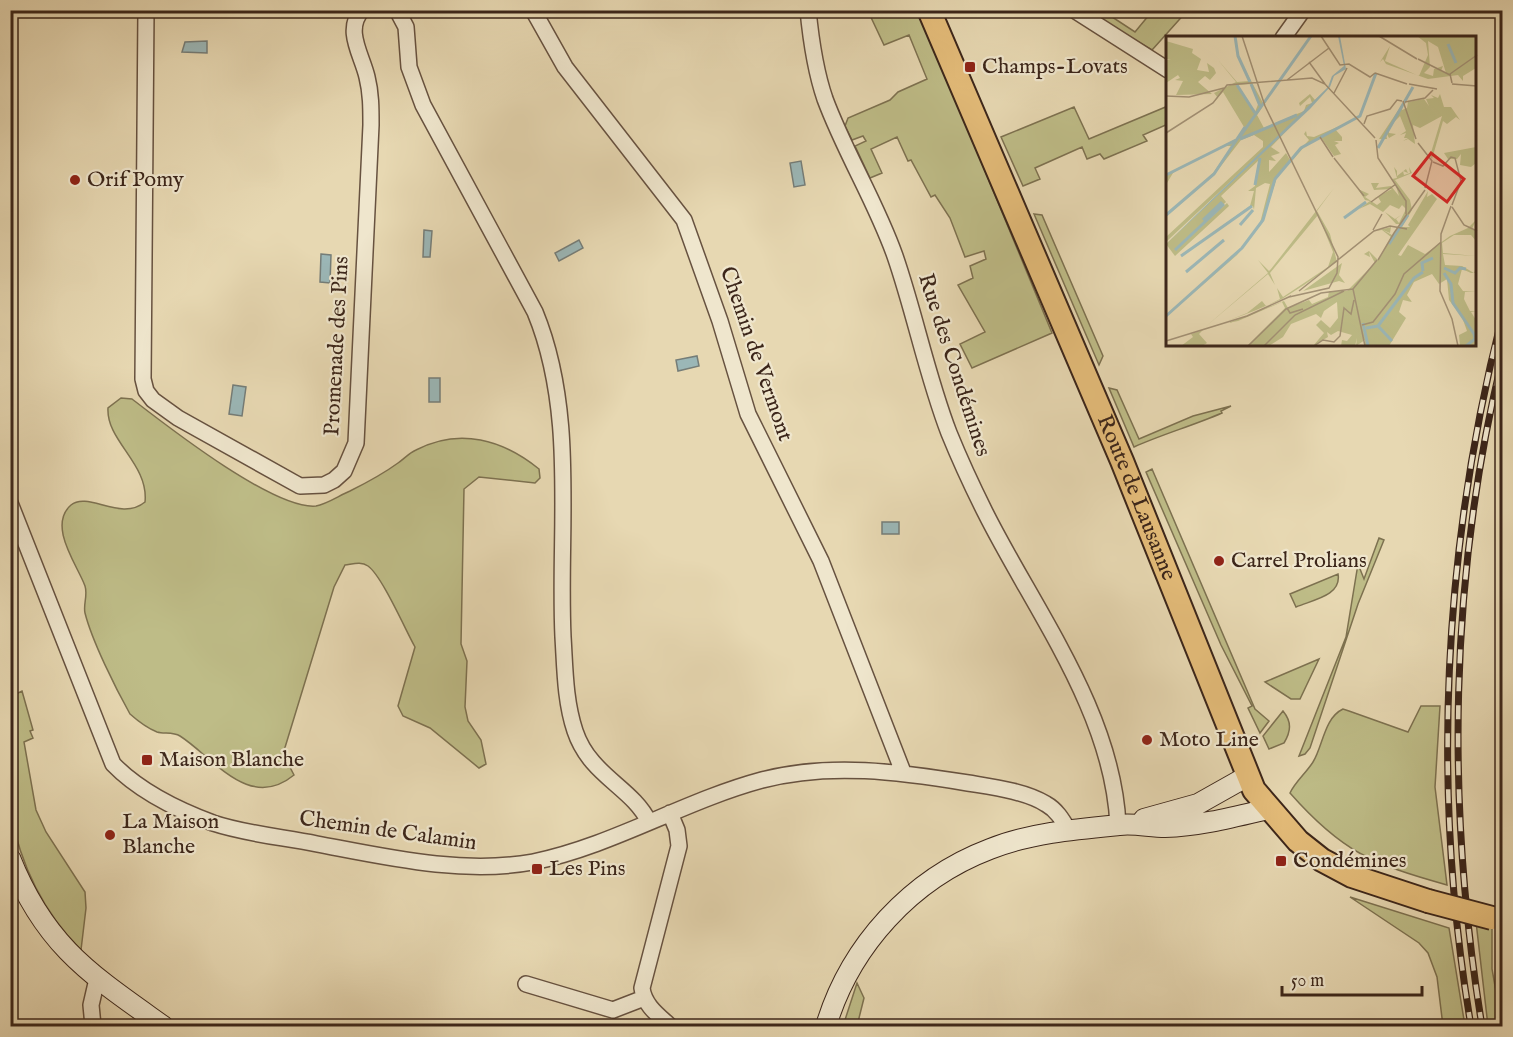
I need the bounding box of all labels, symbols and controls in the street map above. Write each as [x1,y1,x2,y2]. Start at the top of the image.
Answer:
inset map [1166,36,1477,346]
place label: Champs-Lovats [982,53,1128,81]
marker: Champs-Lovats [963,60,977,74]
place label: Orif Pomy [87,166,184,194]
marker: Orif Pomy [68,173,82,187]
street label: Promenade des Pins [318,255,356,437]
street label: Chemin de Vermont [713,263,799,445]
street label: Rue des Condémines [911,270,997,460]
street label: Route de Lausanne [1090,411,1183,585]
place label: Carrel Prolians [1231,547,1367,575]
marker: Carrel Prolians [1212,554,1226,568]
place label: Moto Line [1159,726,1259,754]
marker: Moto Line [1140,733,1154,747]
place label: Maison Blanche [159,746,304,774]
marker: Maison Blanche [140,753,154,767]
street label: Chemin de Calamin [297,805,479,857]
place label: La Maison Blanche [122,808,220,861]
marker: La Maison Blanche [103,828,117,842]
place label: Condémines [1293,847,1407,875]
marker: Condémines [1274,854,1288,868]
place label: Les Pins [549,855,626,883]
marker: Les Pins [530,862,544,876]
scale bar [1282,959,1422,997]
text: 50 m [1291,970,1324,993]

